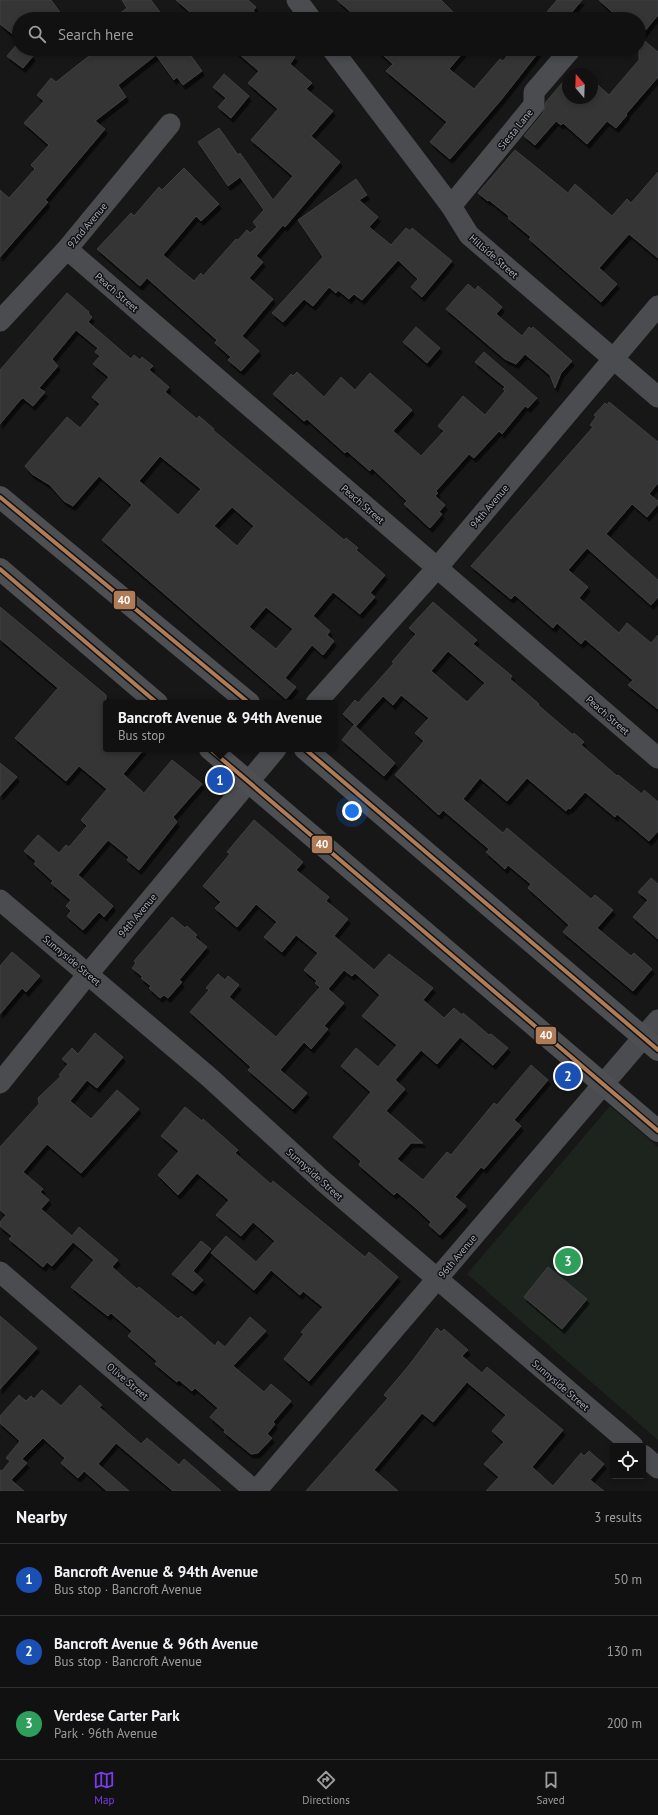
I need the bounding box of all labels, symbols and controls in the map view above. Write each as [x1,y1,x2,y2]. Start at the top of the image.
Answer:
search box [12,12,646,56]
icon: search [26,23,48,45]
text: Search here [58,25,134,44]
north arrow [562,68,598,104]
street label: Siesta Lane [495,106,536,152]
street label: 92nd Avenue [65,200,110,251]
street label: Hillside Street [466,232,521,282]
street label: Peach Street [92,270,142,315]
street label: Peach Street [338,482,388,527]
street label: 94th Avenue [467,482,512,531]
line badge: 40 [113,590,136,610]
text: 40 [118,593,130,607]
street label: Peach Street [583,693,633,738]
popup [103,700,337,752]
text: Bancroft Avenue & 94th Avenue [118,708,322,727]
text: Bus stop [118,727,165,744]
pin: 1 [207,765,233,795]
your location [342,801,362,821]
line badge: 40 [311,835,333,854]
text: 40 [316,837,328,851]
street label: 94th Avenue [115,891,160,940]
street label: Sunnyside Street [40,932,104,989]
line badge: 40 [535,1026,557,1045]
text: 40 [540,1028,552,1042]
pin: 2 [555,1061,581,1091]
street label: Sunnyside Street [284,1145,346,1204]
street label: 96th Avenue [435,1232,480,1281]
pin: 3 [555,1246,581,1276]
street label: Sunnyside Street [529,1357,593,1414]
street label: Olive Street [104,1360,152,1403]
map controls [610,1443,646,1479]
button: locate [610,1443,646,1479]
text: Nearby [16,1506,67,1528]
text: 3 results [594,1509,642,1526]
text: Bancroft Avenue & 94th Avenue [54,1562,258,1581]
text: 1 [25,1571,33,1588]
text: 50 m [614,1571,642,1588]
text: Bus stop · Bancroft Avenue [54,1581,202,1598]
text: Bancroft Avenue & 96th Avenue [54,1634,258,1653]
text: 2 [25,1643,33,1660]
text: 130 m [607,1643,642,1660]
text: Bus stop · Bancroft Avenue [54,1653,202,1670]
text: Verdese Carter Park [54,1706,180,1725]
text: 3 [25,1715,33,1732]
text: 200 m [607,1715,642,1732]
text: Park · 96th Avenue [54,1725,157,1742]
tab: Map [93,1769,115,1807]
tab: Directions [302,1769,350,1807]
tab: Saved [537,1769,565,1807]

